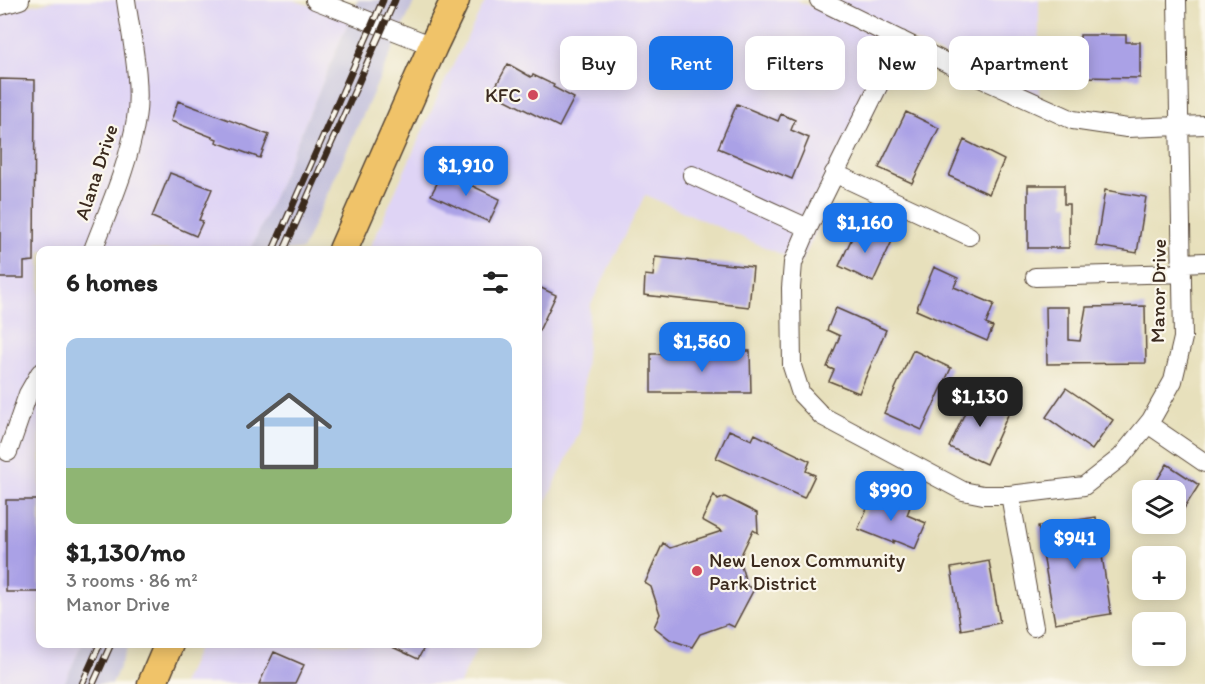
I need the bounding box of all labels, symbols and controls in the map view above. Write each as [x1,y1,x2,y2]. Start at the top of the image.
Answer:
chip: Buy [560,36,637,90]
chip: Rent [649,36,733,90]
chip: Filters [745,36,845,90]
chip: New [857,36,937,90]
chip: Apartment [949,36,1089,90]
place label: KFC [485,83,521,107]
marker: KFC [526,88,540,102]
street label: Alana Drive [69,121,123,223]
pin: $1,910 [417,146,515,197]
text: $1,910 [438,153,494,177]
pin: $1,160 [816,203,914,254]
text: $1,160 [837,210,893,234]
street label: Manor Drive [1145,239,1171,343]
text: 6 homes [66,266,158,298]
icon: filters [479,266,512,299]
pin: $1,560 [653,322,751,373]
text: $1,560 [673,329,731,353]
icon: home [235,377,343,485]
pin: $1,130 [931,377,1029,428]
text: $1,130 [952,384,1008,408]
pin: $990 [855,471,927,522]
text: $990 [869,478,913,502]
map controls [1132,480,1186,666]
button: layers [1132,480,1186,534]
pin: $941 [1039,519,1111,570]
text: $941 [1054,526,1096,550]
text: $1,130/mo [66,536,186,568]
button: + [1132,546,1186,600]
place label: New Lenox Community Park District [709,548,906,595]
marker: New Lenox Community Park District [690,564,704,578]
text: 3 rooms · 86 m² [66,568,198,592]
text: Manor Drive [66,592,170,616]
button: − [1132,612,1186,666]

